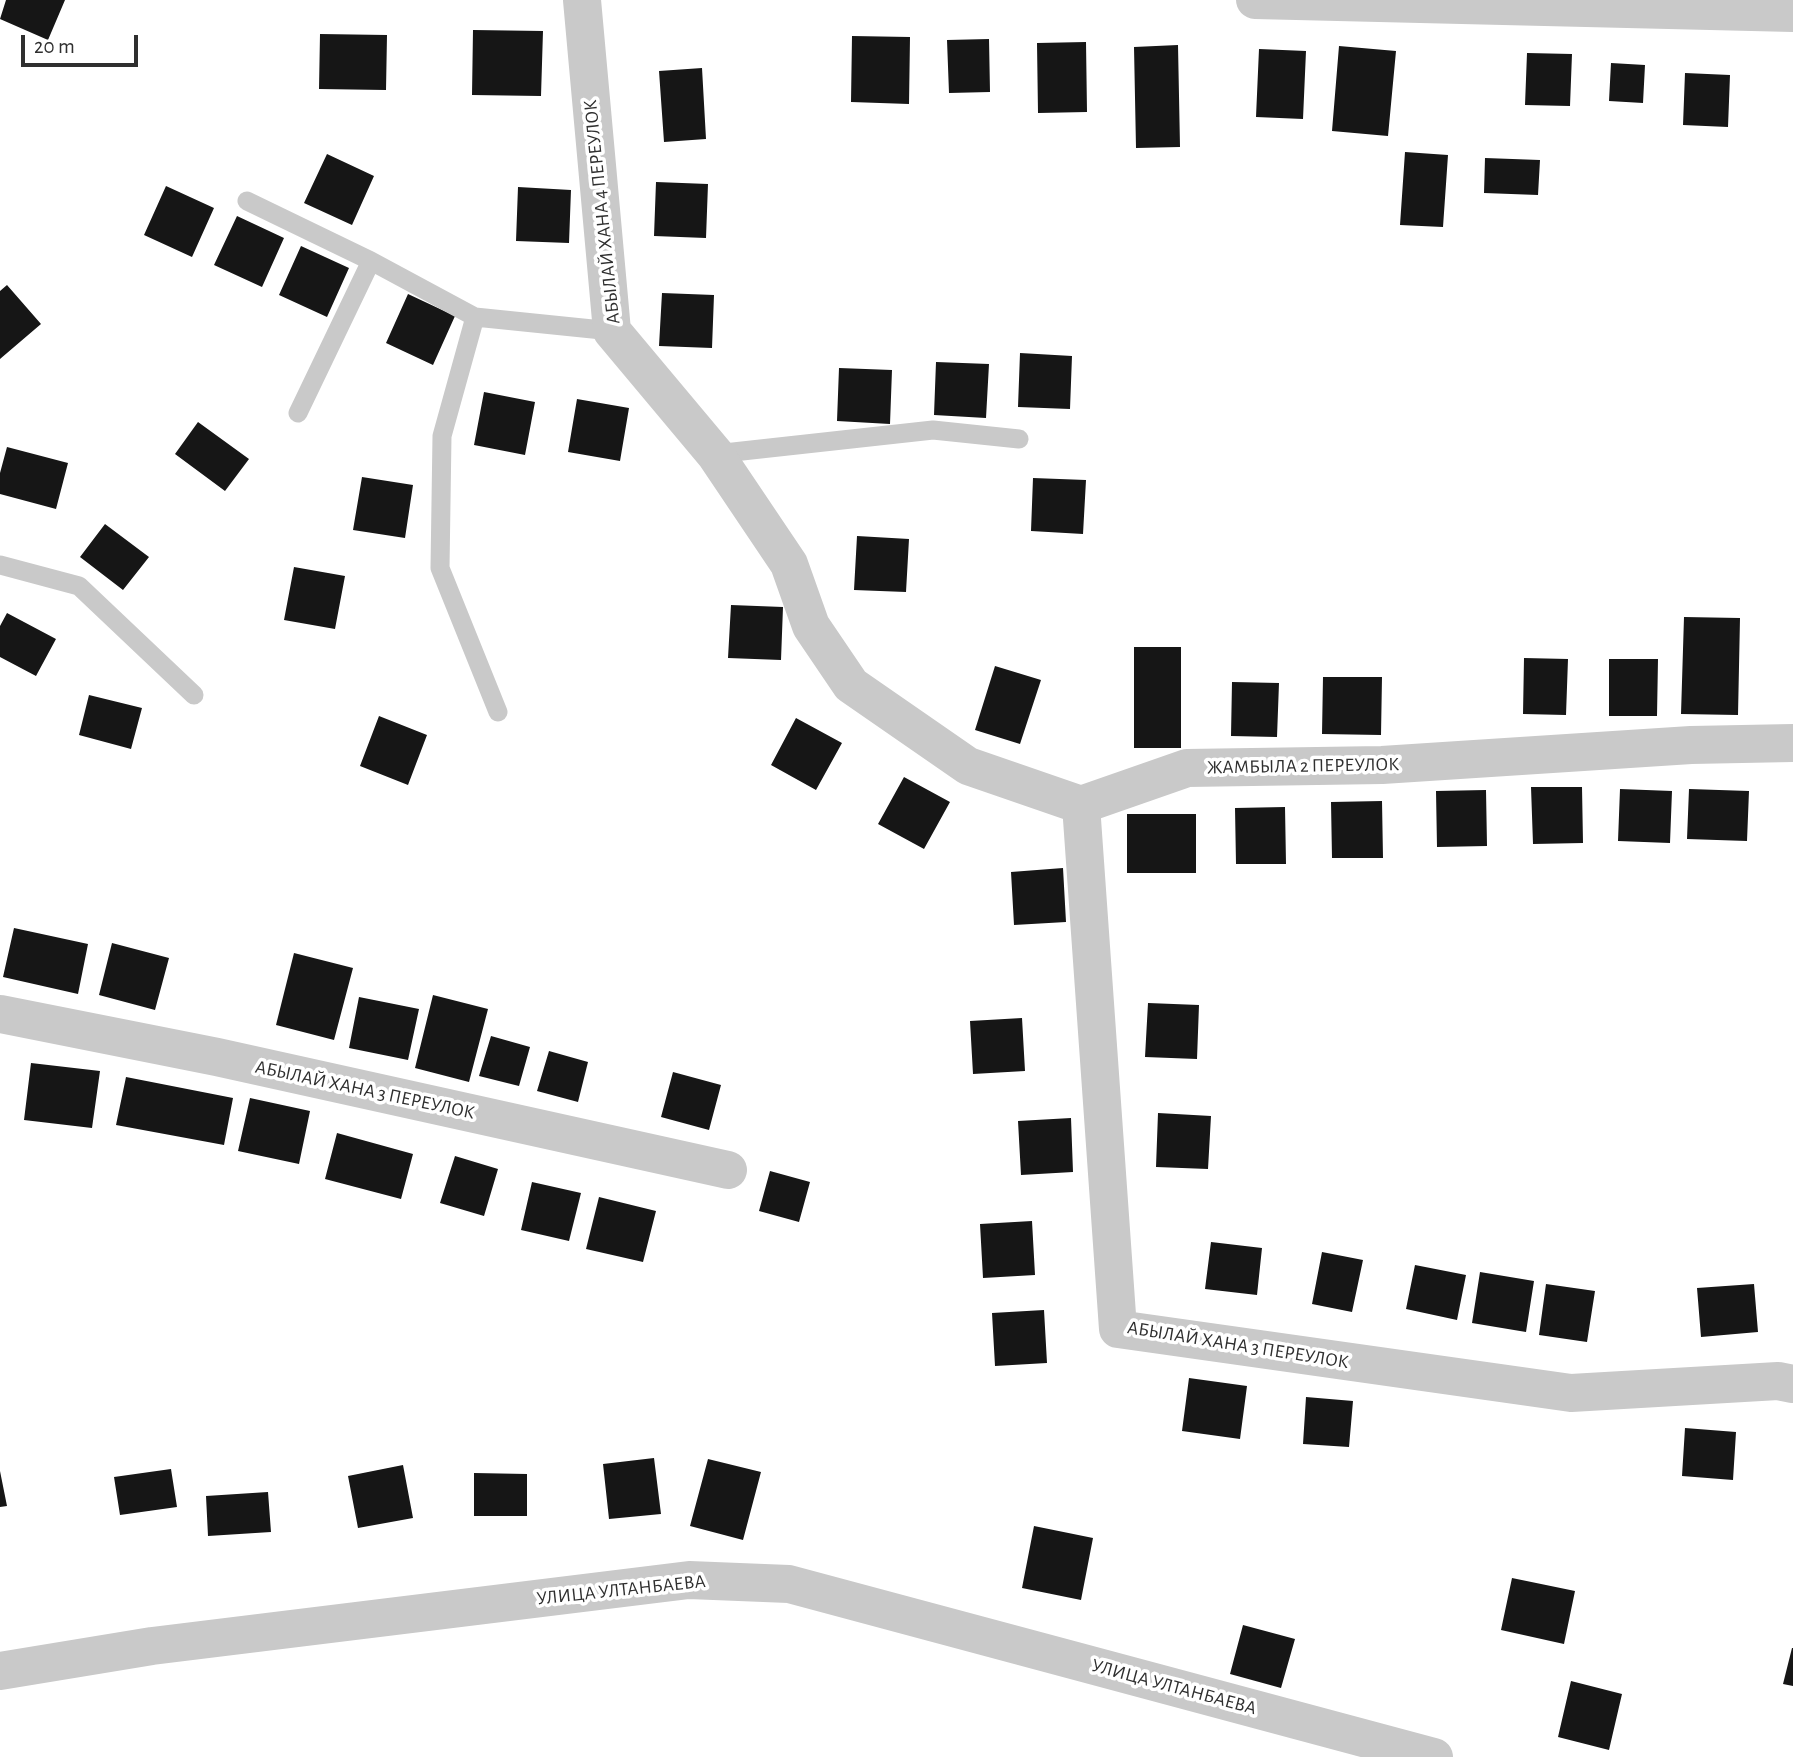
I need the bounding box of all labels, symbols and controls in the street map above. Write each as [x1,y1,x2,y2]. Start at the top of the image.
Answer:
scale bar [24,21,142,65]
text: 20 m [34,36,75,57]
street label: АБЫЛАЙ ХАНА 4 ПЕРЕУЛОК [579,99,625,325]
street label: ЖАМБЫЛА 2 ПЕРЕУЛОК [1207,753,1399,779]
street label: АБЫЛАЙ ХАНА 3 ПЕРЕУЛОК [253,1056,477,1124]
street label: АБЫЛАЙ ХАНА 3 ПЕРЕУЛОК [1126,1316,1350,1374]
street label: УЛИЦА УЛТАНБАЕВА [535,1570,707,1610]
street label: УЛИЦА УЛТАНБАЕВА [1089,1654,1259,1720]

